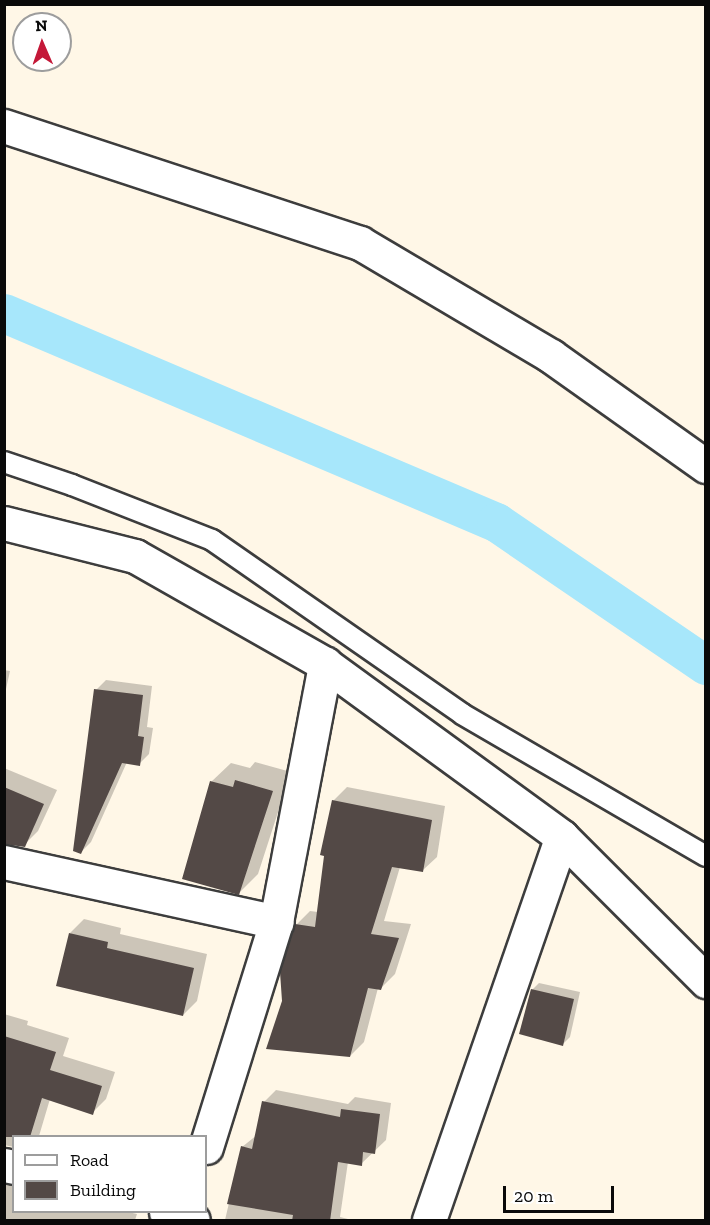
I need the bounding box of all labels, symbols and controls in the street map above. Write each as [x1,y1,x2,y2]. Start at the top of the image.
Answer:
north arrow [12,12,72,72]
text: N [35,16,48,35]
legend [12,1135,207,1213]
text: Road [70,1149,109,1171]
scale bar [506,1174,617,1212]
text: Building [70,1179,136,1201]
text: 20 m [514,1185,553,1207]

